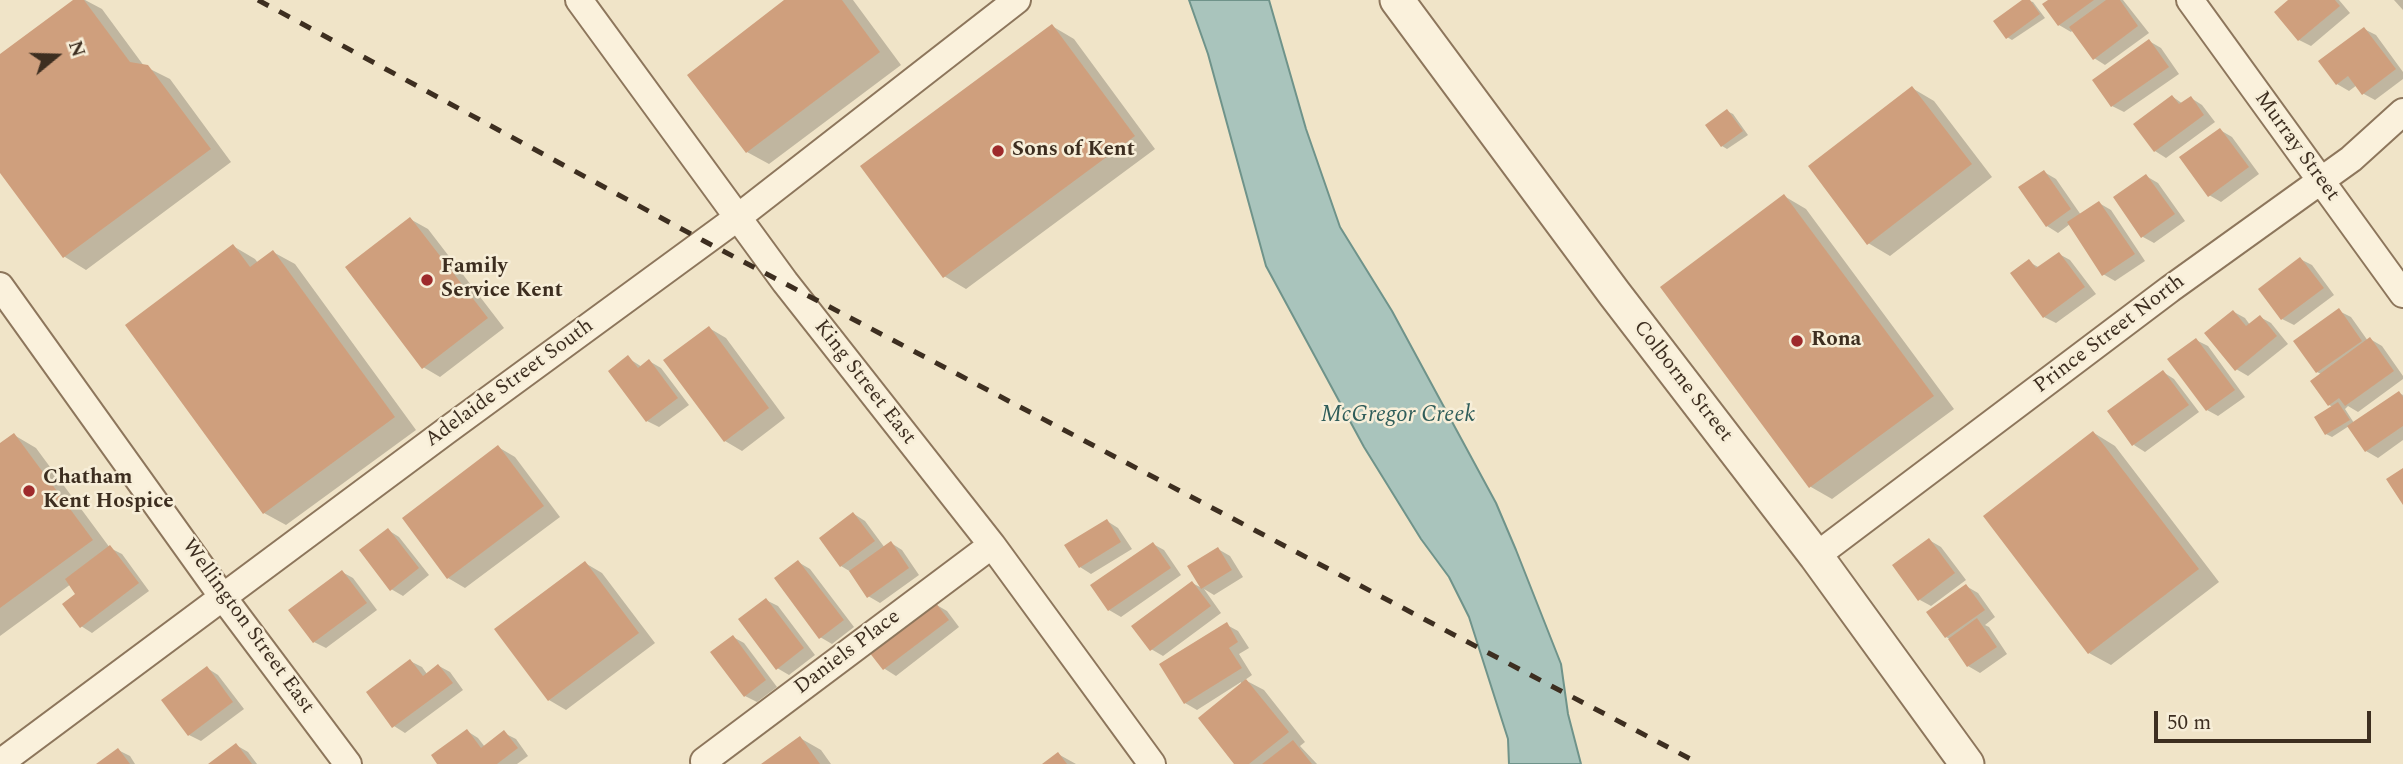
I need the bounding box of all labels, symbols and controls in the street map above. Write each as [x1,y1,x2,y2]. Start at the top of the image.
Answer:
north arrow [21,21,91,91]
text: N [60,37,93,61]
street label: Murray Street [2248,87,2344,207]
place label: Sons of Kent [1012,138,1135,164]
marker: Sons of Kent [990,143,1006,159]
place label: Family Service Kent [441,255,563,305]
street label: Prince Street North [2030,270,2190,400]
marker: Family Service Kent [419,272,435,288]
street label: Adelaide Street South [421,314,599,454]
street label: King Street East [808,316,920,450]
street label: Colborne Street [1627,316,1737,448]
place label: Rona [1811,328,1861,354]
marker: Rona [1789,333,1805,349]
water label: McGregor Creek [1321,402,1475,430]
place label: Chatham Kent Hospice [43,466,174,516]
marker: Chatham Kent Hospice [21,483,37,499]
street label: Wellington Street East [175,535,319,719]
street label: Daniels Place [790,605,906,701]
scale bar [2158,698,2375,742]
text: 50 m [2167,707,2211,739]

